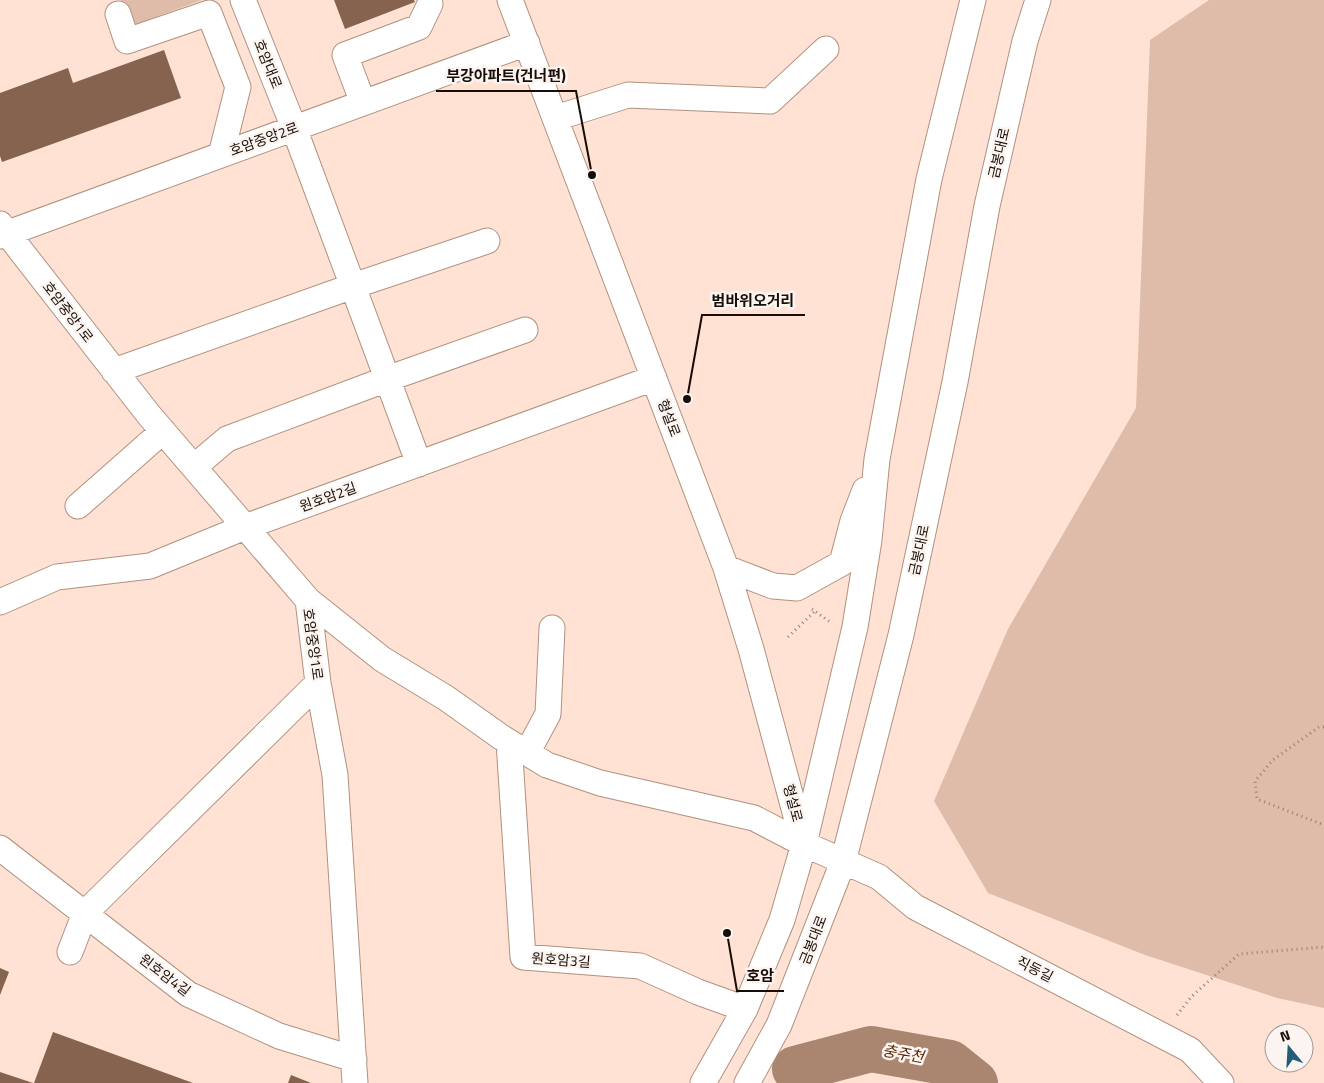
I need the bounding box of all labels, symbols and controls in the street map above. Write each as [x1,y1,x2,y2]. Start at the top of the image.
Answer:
street label: 호암대로 [249,36,288,92]
callout: 부강아파트(건너편) [436,61,576,91]
text: 부강아파트(건너편) [446,64,566,87]
street label: 호암중앙2로 [226,116,301,161]
street label: 금봉대로 [982,125,1015,180]
street label: 호암중앙1로 [38,277,99,347]
callout: 범바위오거리 [702,285,805,315]
text: 범바위오거리 [712,289,794,312]
street label: 형설로 [653,396,686,440]
street label: 원호암2길 [296,477,359,517]
street label: 금봉대로 [903,522,934,577]
street label: 호암중앙1로 [298,607,329,681]
street label: 형설로 [778,781,809,824]
street label: 금봉대로 [793,912,832,968]
street label: 원호암3길 [531,947,591,972]
street label: 원호암4길 [135,948,195,1001]
street label: 직동길 [1013,950,1057,987]
callout: 호암 [737,961,784,991]
text: 호암 [746,964,774,987]
north arrow [1264,1023,1314,1073]
text: N [1277,1024,1293,1047]
water label: 충주천 [881,1039,928,1069]

